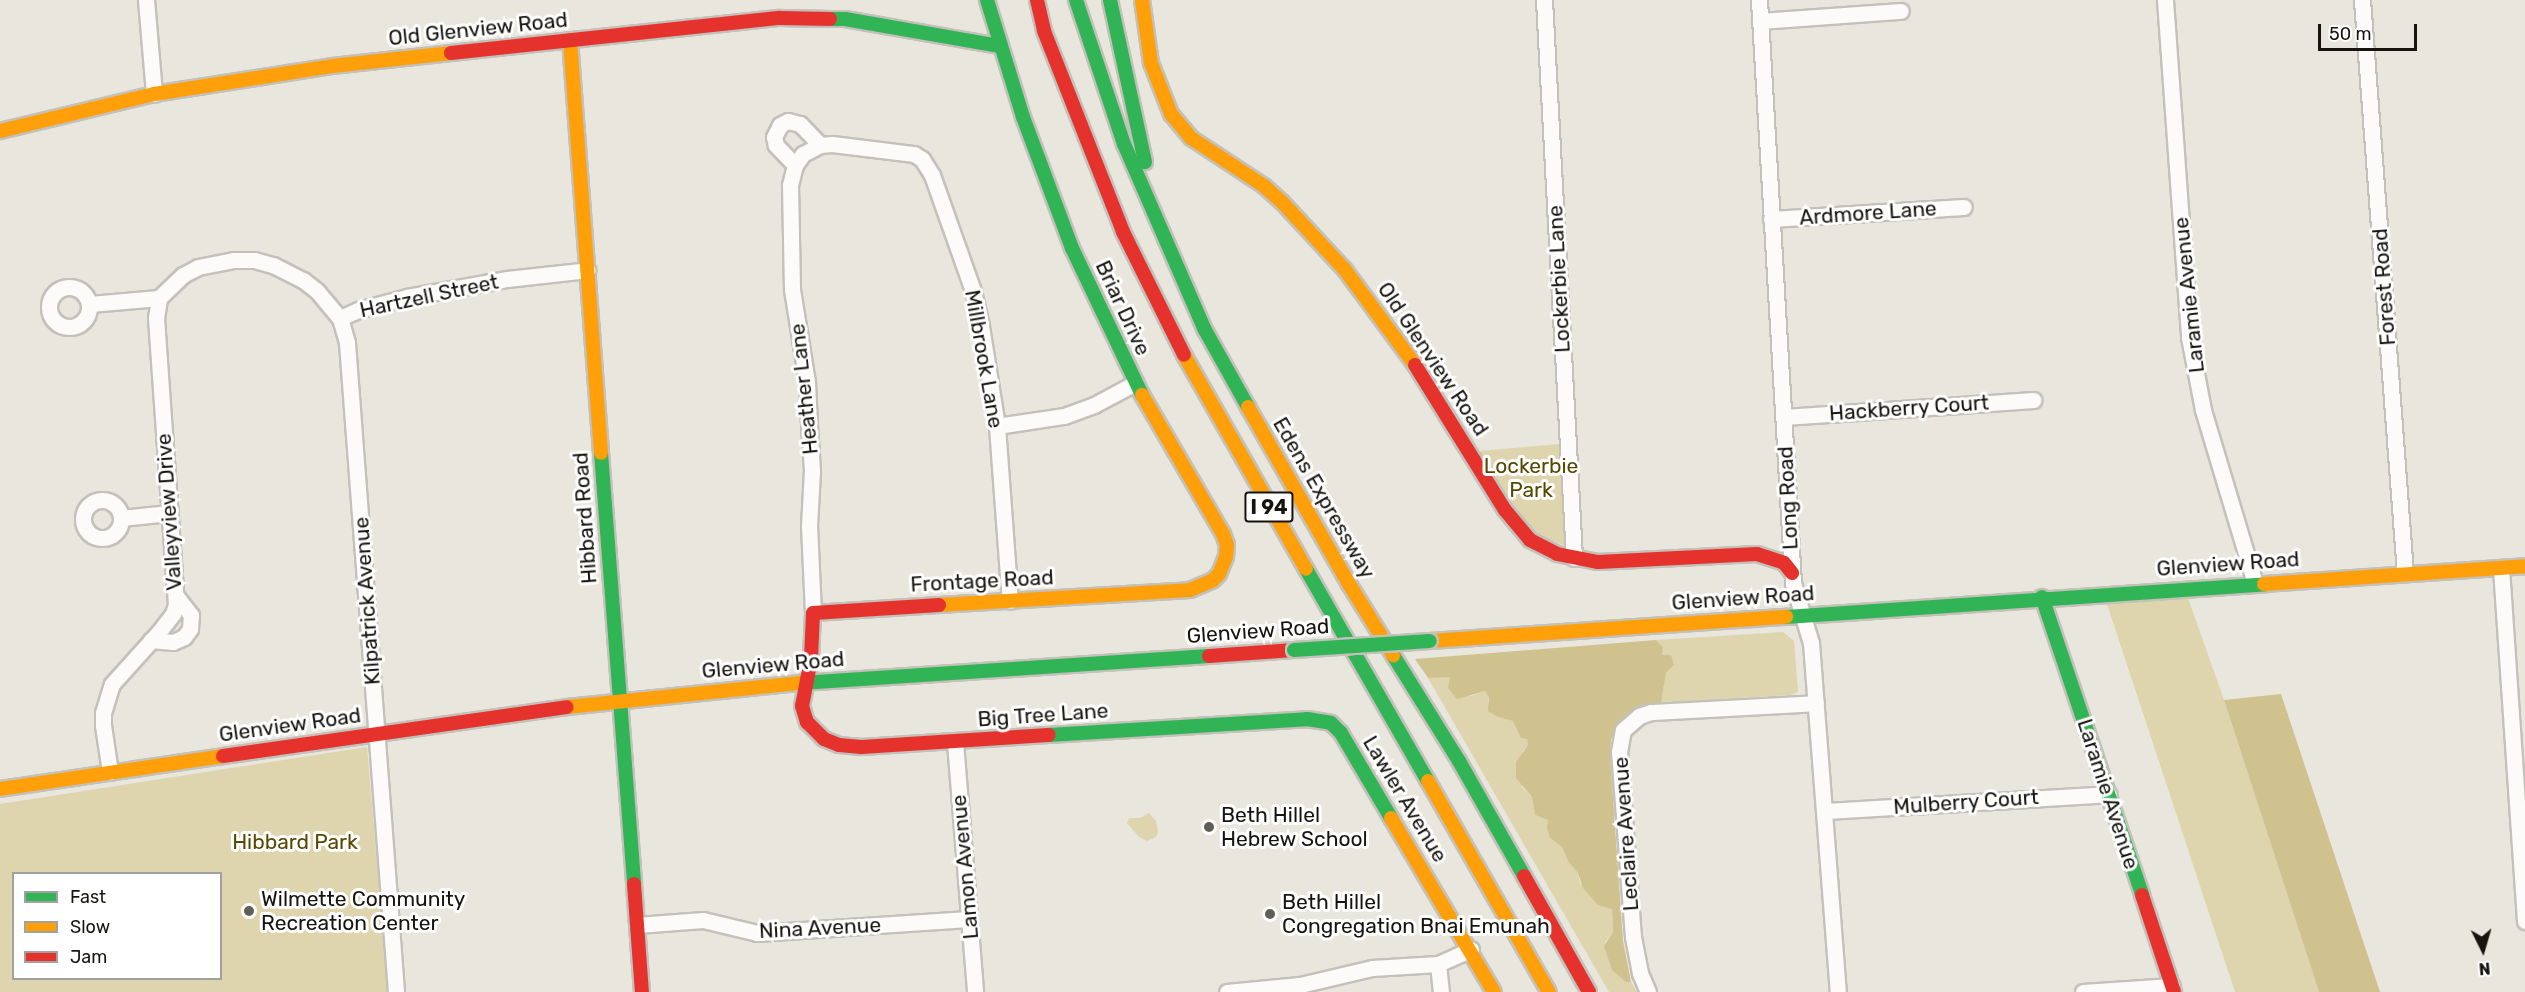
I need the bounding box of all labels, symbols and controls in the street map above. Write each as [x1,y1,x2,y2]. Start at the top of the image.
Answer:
street label: Old Glenview Road [387,7,569,51]
scale bar [2321,12,2420,50]
text: 50 m [2329,23,2372,45]
street label: Ardmore Lane [1798,196,1938,230]
street label: Lockerbie Lane [1543,205,1575,353]
street label: Laramie Avenue [2168,216,2210,374]
street label: Forest Road [2367,228,2401,346]
street label: Briar Drive [1090,256,1156,360]
street label: Hartzell Street [357,269,501,323]
street label: Old Glenview Road [1372,277,1494,441]
street label: Millbrook Lane [959,288,1009,430]
street label: Heather Lane [785,322,823,456]
street label: Hackberry Court [1828,390,1990,426]
street label: Edens Expressway [1268,413,1380,583]
street label: Valleyview Drive [151,432,187,592]
street label: Long Road [1773,445,1803,551]
street label: Hibbard Road [568,451,602,585]
park label: Lockerbie Park [1484,453,1578,503]
road number: I 94 [1244,490,1294,524]
street label: Kilpatrick Avenue [349,516,385,686]
street label: Glenview Road [2156,546,2300,582]
street label: Frontage Road [910,565,1054,597]
street label: Glenview Road [1671,580,1815,616]
street label: Glenview Road [1186,613,1330,649]
street label: Glenview Road [700,646,846,684]
street label: Big Tree Lane [976,698,1110,732]
street label: Glenview Road [217,703,363,747]
street label: Laramie Avenue [2072,715,2144,873]
street label: Lawler Avenue [1357,731,1453,867]
street label: Leclaire Avenue [1608,756,1644,912]
street label: Mulberry Court [1892,784,2040,820]
street label: Lamon Avenue [946,793,984,941]
place label: Beth Hillel Hebrew School [1221,802,1368,852]
marker: Beth Hillel Hebrew School [1202,820,1216,834]
park label: Hibbard Park [232,829,358,855]
legend [12,872,222,980]
text: Fast [70,886,106,908]
place label: Wilmette Community Recreation Center [261,886,465,936]
place label: Beth Hillel Congregation Bnai Emunah [1282,889,1550,939]
marker: Wilmette Community Recreation Center [242,904,256,918]
marker: Beth Hillel Congregation Bnai Emunah [1263,907,1277,921]
street label: Nina Avenue [758,912,882,944]
text: Slow [70,916,110,938]
north arrow [2453,920,2513,980]
text: Jam [70,946,107,968]
text: N [2478,958,2491,978]

